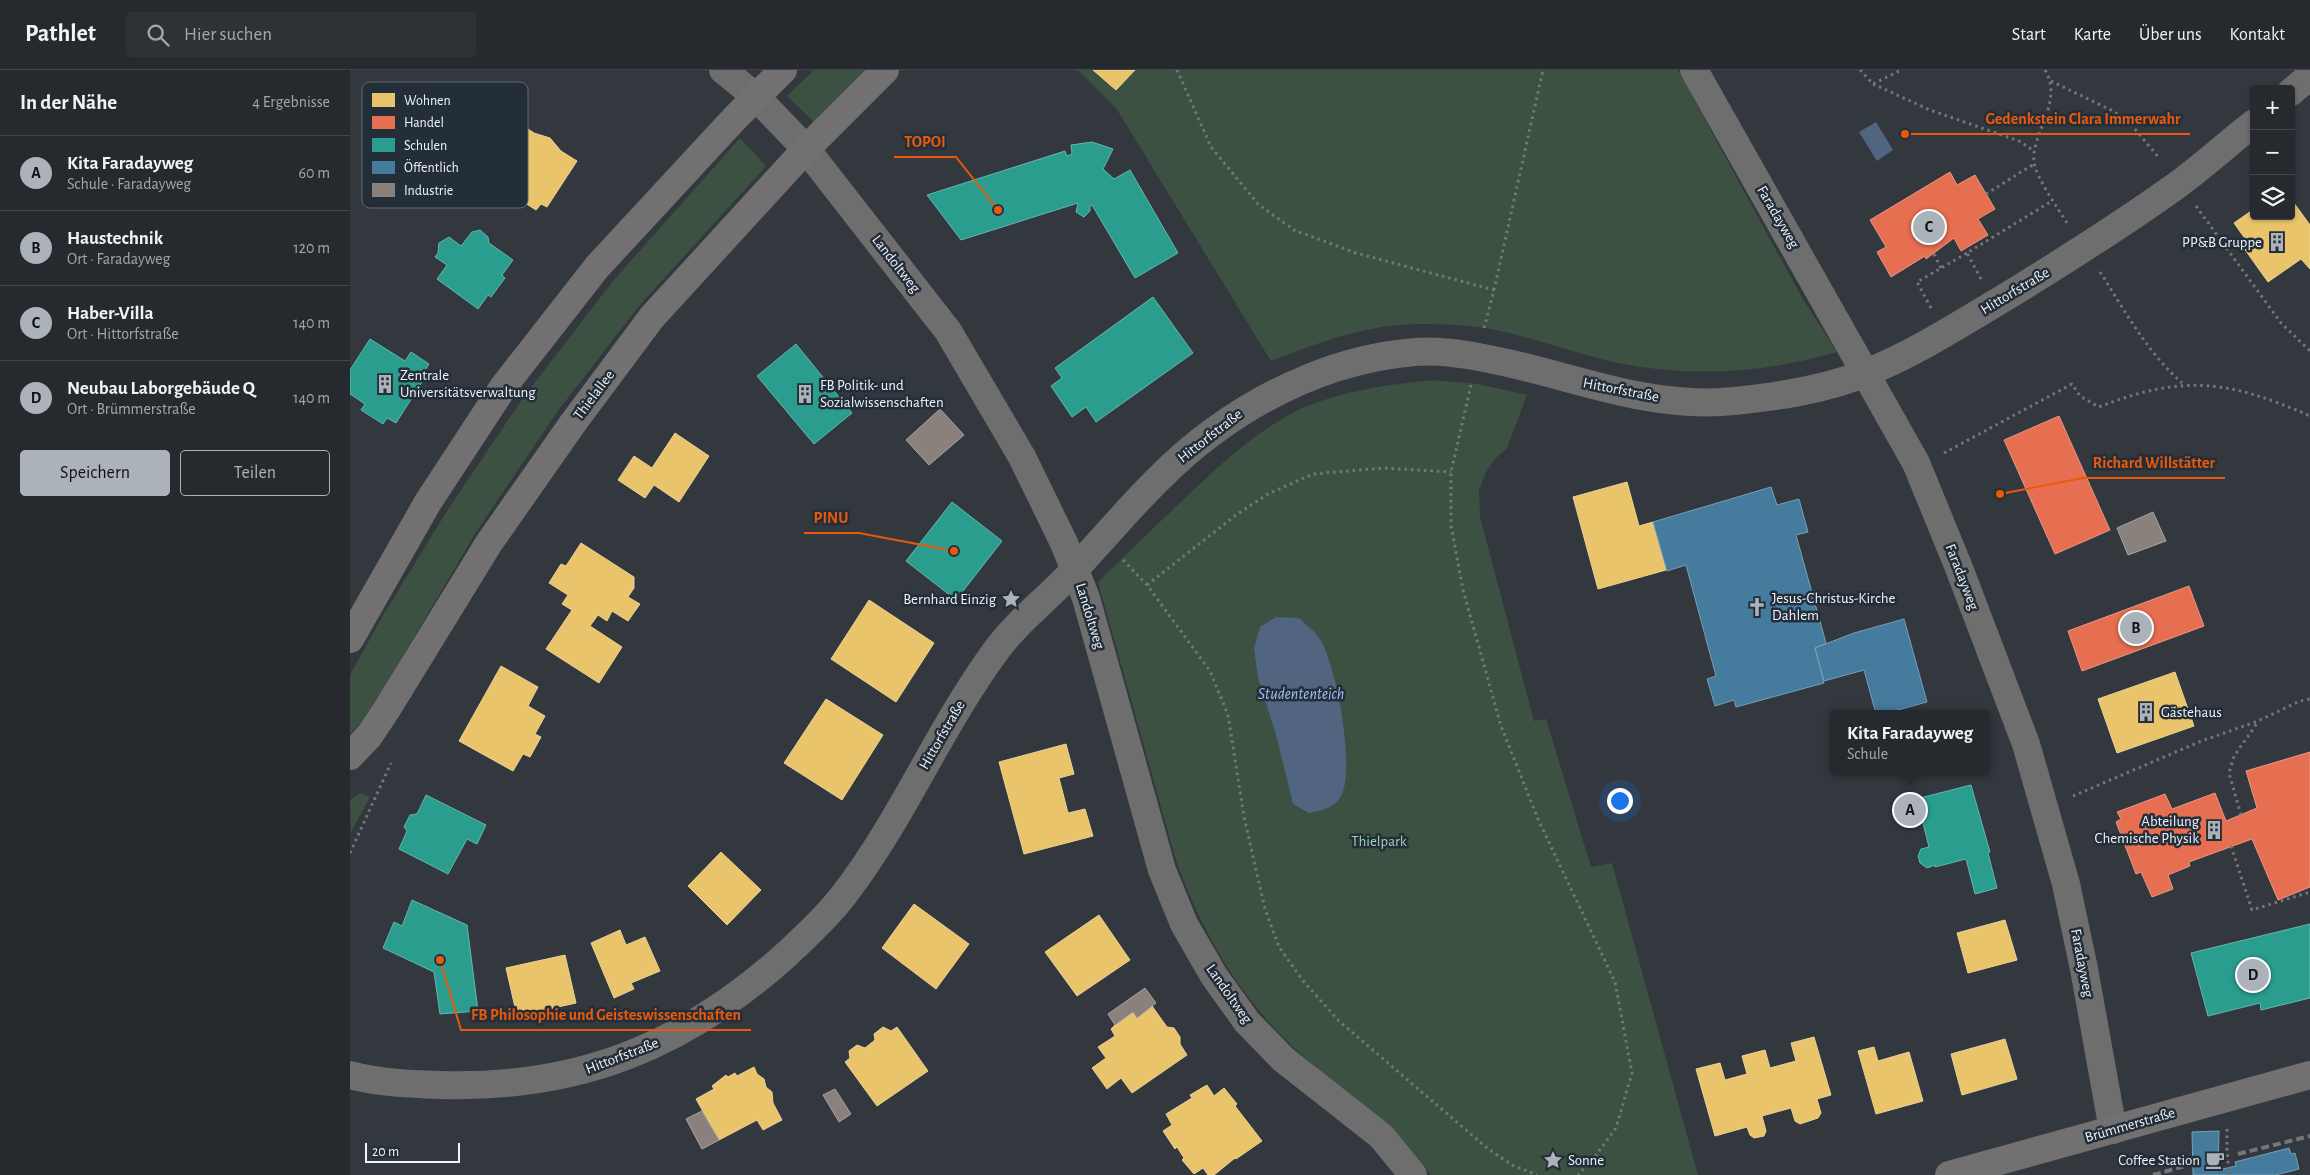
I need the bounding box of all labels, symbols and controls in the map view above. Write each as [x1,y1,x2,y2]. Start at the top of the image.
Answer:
search box [126,12,476,57]
icon: search [144,21,172,49]
text: Pathlet [25,22,96,46]
text: Hier suchen [184,25,272,44]
text: Start [2012,26,2046,44]
text: Karte [2074,26,2111,44]
text: Über uns [2139,26,2202,44]
text: Kontakt [2230,26,2285,44]
legend [362,82,528,208]
map controls [2250,85,2295,220]
button: + [2250,85,2295,130]
text: In der Nähe [20,92,117,113]
text: 4 Ergebnisse [252,94,330,110]
text: Wohnen [404,94,451,108]
callout: Gedenkstein Clara Immerwahr [1975,103,2190,134]
text: Gedenkstein Clara Immerwahr [1985,111,2181,127]
text: Handel [404,116,444,130]
callout: TOPOI [894,126,956,157]
button: − [2250,130,2295,175]
text: TOPOI [904,134,946,150]
text: Schulen [404,139,447,153]
text: Kita Faradayweg [67,154,193,173]
text: Öffentlich [404,158,459,175]
text: A [31,165,41,181]
text: 60 m [299,165,330,181]
button: layers [2250,175,2295,220]
text: Schule · Faradayweg [67,176,191,192]
street label: Faradayweg [1754,183,1802,251]
text: Industrie [404,184,453,198]
pin: C [1913,208,1945,246]
text: Haustechnik [67,229,163,248]
building icon: PP&B Gruppe [2266,231,2288,253]
street label: Landoltweg [869,232,923,296]
place label: PP&B Gruppe [2182,235,2262,250]
text: B [31,240,41,256]
text: 120 m [293,240,330,256]
text: Ort · Faradayweg [67,251,170,267]
street label: Hittorfstraße [1978,265,2052,317]
text: Haber-Villa [67,304,154,323]
text: C [32,315,40,331]
text: 140 m [293,315,330,331]
text: Ort · Hittorfstraße [67,326,179,342]
street label: Thielallee [571,367,617,422]
place label: Zentrale Universitätsverwaltung [400,368,536,400]
building icon: Zentrale Universitätsverwaltung [374,373,396,395]
street label: Hittorfstraße [1582,375,1660,405]
place label: FB Politik- und Sozialwissenschaften [820,378,944,410]
text: Neubau Laborgebäude Q [67,379,255,398]
building icon: FB Politik- und Sozialwissenschaften [794,383,816,405]
text: D [31,390,41,406]
text: 140 m [293,390,330,406]
text: Ort · Brümmerstraße [67,401,196,417]
street label: Hittorfstraße [1175,406,1245,466]
callout: Richard Willstätter [2083,447,2225,478]
button: Speichern [20,450,170,496]
button: Teilen [180,450,330,496]
text: Richard Willstätter [2093,455,2216,471]
callout: PINU [804,502,859,533]
text: PINU [814,510,848,526]
street label: Faradayweg [1943,542,1982,613]
street label: Landoltweg [1073,581,1107,652]
place icon: Bernhard Einzig [1000,588,1022,610]
place label: Jesus-Christus-Kirche Dahlem [1772,591,1895,623]
place label: Bernhard Einzig [903,592,997,607]
church icon: Jesus-Christus-Kirche Dahlem [1746,596,1768,618]
pin: B [2120,609,2152,647]
water label: Studententeich [1258,686,1344,702]
street label: Hittorfstraße [916,698,968,772]
building icon: Gästehaus [2135,701,2157,723]
place label: Gästehaus [2161,705,2222,720]
popup [1830,710,1990,775]
text: Kita Faradayweg [1847,724,1973,743]
text: Schule [1847,746,1888,762]
your location [1607,788,1633,814]
pin: A [1894,791,1926,829]
place label: Abteilung Chemische Physik [2095,814,2200,846]
building icon: Abteilung Chemische Physik [2203,819,2225,841]
park label: Thielpark [1351,834,1407,849]
street label: Faradayweg [2068,928,2096,999]
pin: D [2237,956,2269,994]
street label: Landoltweg [1203,962,1255,1027]
callout: FB Philosophie und Geisteswissenschaften [461,999,751,1030]
text: FB Philosophie und Geisteswissenschaften [471,1007,741,1023]
street label: Hittorfstraße [583,1035,661,1077]
street label: Brümmerstraße [2083,1105,2177,1145]
scale bar [365,1140,460,1163]
text: 20 m [372,1145,399,1159]
place icon: Sonne [1542,1149,1564,1171]
cafe icon: Coffee Station [2204,1149,2226,1171]
place label: Sonne [1568,1153,1604,1168]
place label: Coffee Station [2118,1153,2200,1168]

